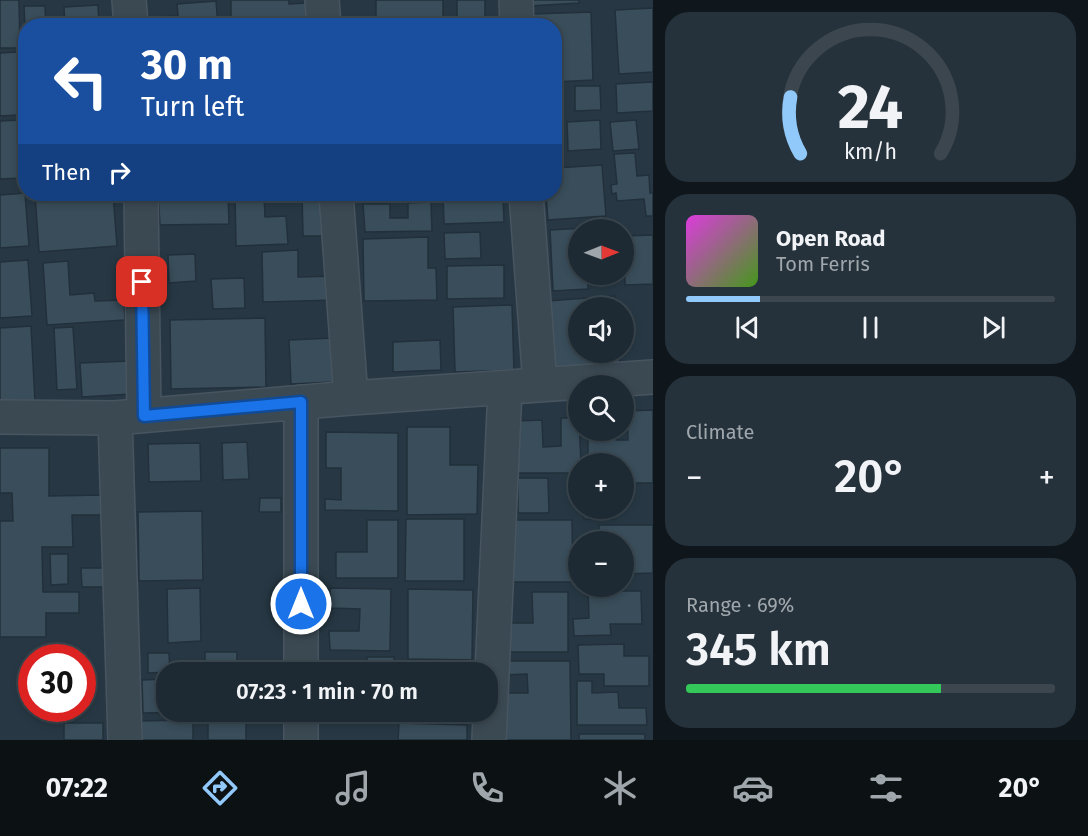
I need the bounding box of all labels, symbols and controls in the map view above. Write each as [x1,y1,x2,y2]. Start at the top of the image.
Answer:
text: 30 m [141,40,233,90]
icon: left [42,42,120,120]
text: 24 [838,70,903,145]
text: Turn left [141,91,244,123]
text: km/h [844,139,897,165]
icon: right [103,156,136,189]
text: Then [42,159,91,186]
north arrow [568,219,634,285]
map controls [568,219,634,597]
text: Open Road [776,225,886,252]
text: Tom Ferris [776,252,870,276]
pin [116,256,167,307]
icon: arrive [125,265,158,298]
button: sound [568,297,634,363]
icon: previous [731,311,764,344]
icon: pause [854,311,887,344]
icon: next [977,311,1010,344]
button: search [568,375,634,441]
text: Climate [686,420,754,444]
text: 20° [834,450,907,504]
button: + [568,453,634,519]
text: − [686,458,703,498]
text: + [1039,458,1055,498]
button: − [568,531,634,597]
position arrow [269,572,333,636]
text: Range · 69% [686,593,794,617]
text: 345 km [686,623,831,677]
speed limit sign: 30 [18,644,96,722]
text: 07:23 · 1 min · 70 m [236,678,418,705]
icon: directions [199,767,241,809]
icon: music [332,767,374,809]
icon: phone [466,767,508,809]
icon: climate [599,767,641,809]
icon: car [732,767,774,809]
icon: filters [865,767,907,809]
text: 07:22 [46,772,108,804]
text: 20° [999,772,1042,804]

